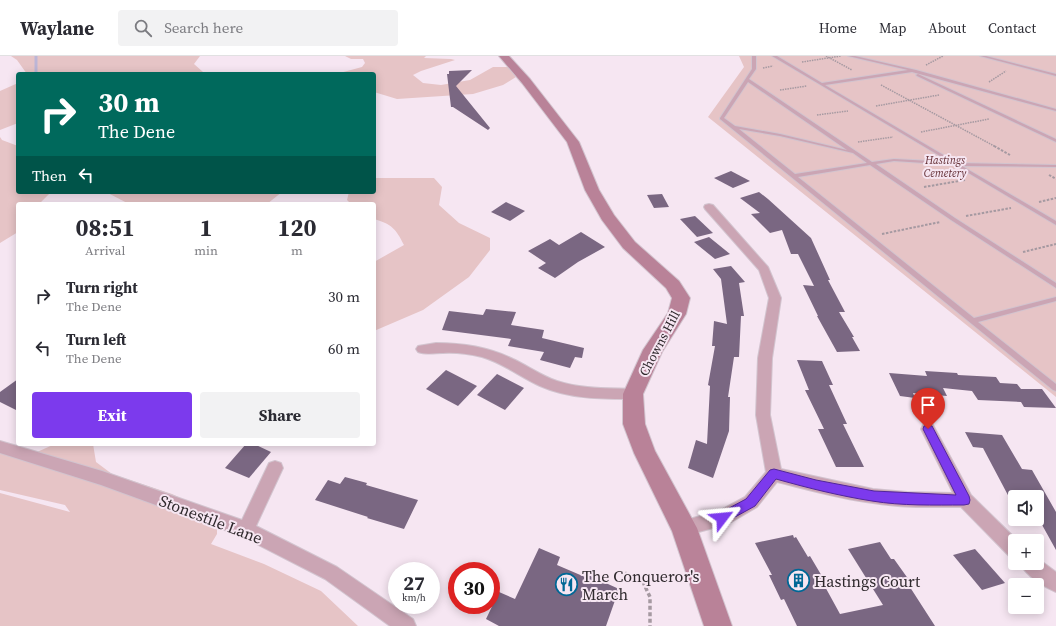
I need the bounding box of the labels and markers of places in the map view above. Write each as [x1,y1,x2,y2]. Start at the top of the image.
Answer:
pin [911,388,945,429]
place label: The Conqueror's March [582,565,700,605]
building icon: Hastings Court [785,568,811,594]
place label: Hastings Court [814,570,921,592]
restaurant icon: The Conqueror's March [553,572,579,598]

